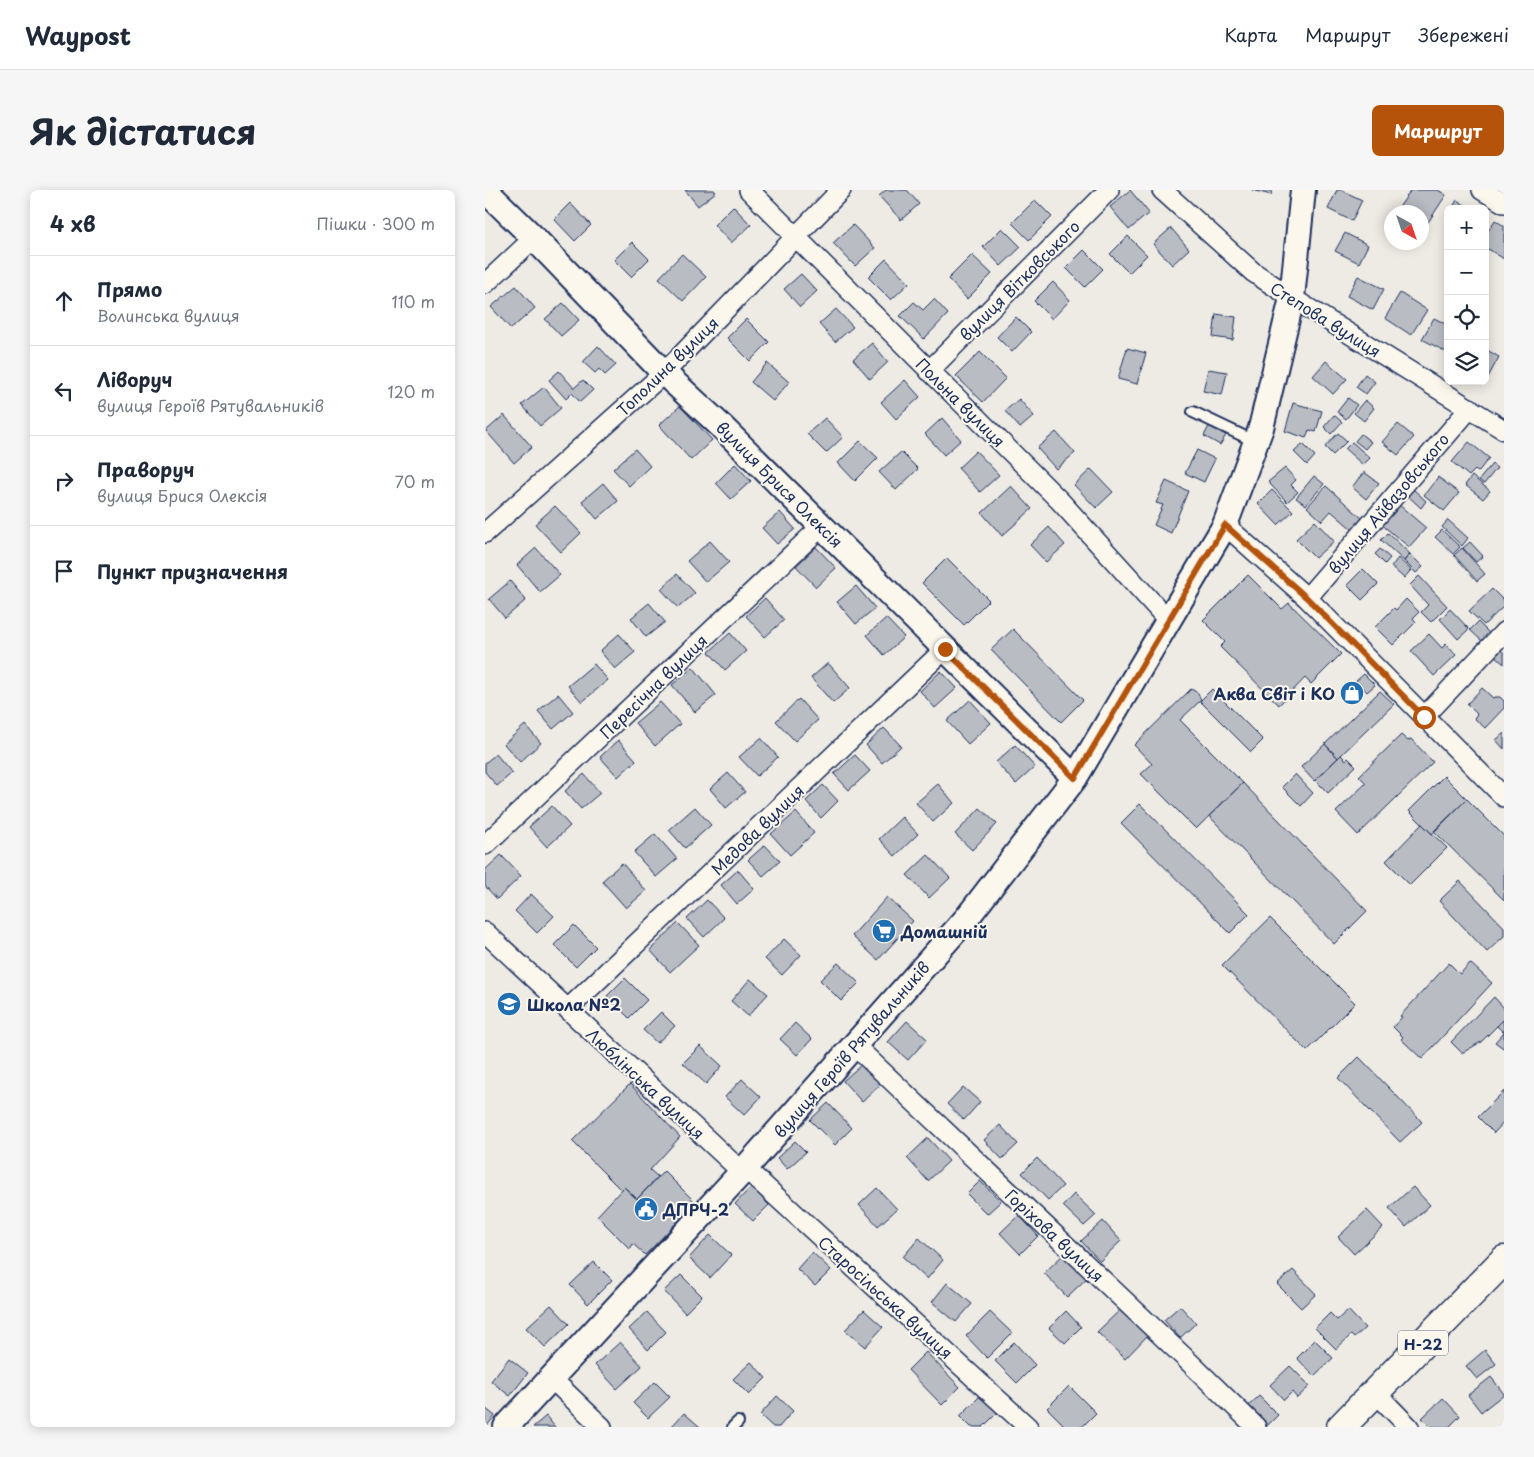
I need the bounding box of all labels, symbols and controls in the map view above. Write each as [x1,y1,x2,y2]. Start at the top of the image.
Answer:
text: Waypost [25,17,131,53]
text: Карта [1224,21,1277,48]
text: Маршрут [1305,21,1390,48]
text: Збережені [1418,21,1509,48]
text: Як дістатися [30,104,256,157]
button: Маршрут [1372,105,1504,156]
north arrow [1384,205,1429,250]
map controls [1444,205,1489,385]
button: + [1444,205,1489,250]
text: 4 хв [50,207,96,239]
text: Пішки · 300 m [316,211,435,235]
street label: вулиця Вітковського [953,214,1085,346]
button: − [1444,250,1489,295]
text: Прямо [97,275,162,303]
street label: Степова вулиця [1266,275,1386,363]
icon: ahead [50,287,78,315]
text: 110 m [392,289,435,313]
button: locate [1444,295,1489,340]
text: Волинська вулиця [97,303,240,327]
street label: Тополина вулиця [611,311,723,421]
button: layers [1444,340,1489,385]
street label: Польна вулиця [911,352,1011,452]
text: Ліворуч [97,365,173,393]
icon: left [50,377,78,405]
text: 120 m [388,379,435,403]
text: вулиця Героїв Рятувальників [97,393,324,417]
street label: вулиця Брися Олексія [711,415,849,553]
street label: вулиця Айвазовського [1322,427,1454,579]
text: Праворуч [97,455,194,483]
icon: right [50,467,78,495]
text: 70 m [395,469,435,493]
text: вулиця Брися Олексія [97,483,268,507]
icon: arrive [50,557,78,585]
text: Пункт призначення [97,557,288,585]
street label: Пересічна вулиця [594,628,712,744]
route end [934,638,957,661]
shop icon: Аква Світ і КО [1339,680,1365,706]
place label: Аква Світ і КО [1214,681,1335,705]
route start [1413,706,1436,729]
street label: Медова вулиця [705,778,809,880]
supermarket icon: Домашній [871,918,897,944]
place label: Домашній [900,919,988,943]
street label: вулиця Героїв Рятувальників [768,956,934,1142]
school or university icon: Школа №2 [496,991,522,1017]
place label: Школа №2 [527,992,621,1016]
street label: Люблінська вулиця [582,1022,710,1144]
street label: Горіхова вулиця [1000,1183,1110,1287]
public building icon: ДПРЧ-2 [633,1196,659,1222]
place label: ДПРЧ-2 [662,1197,729,1221]
street label: Старосільська вулиця [813,1230,959,1364]
road number: Н-22 [1398,1330,1448,1356]

